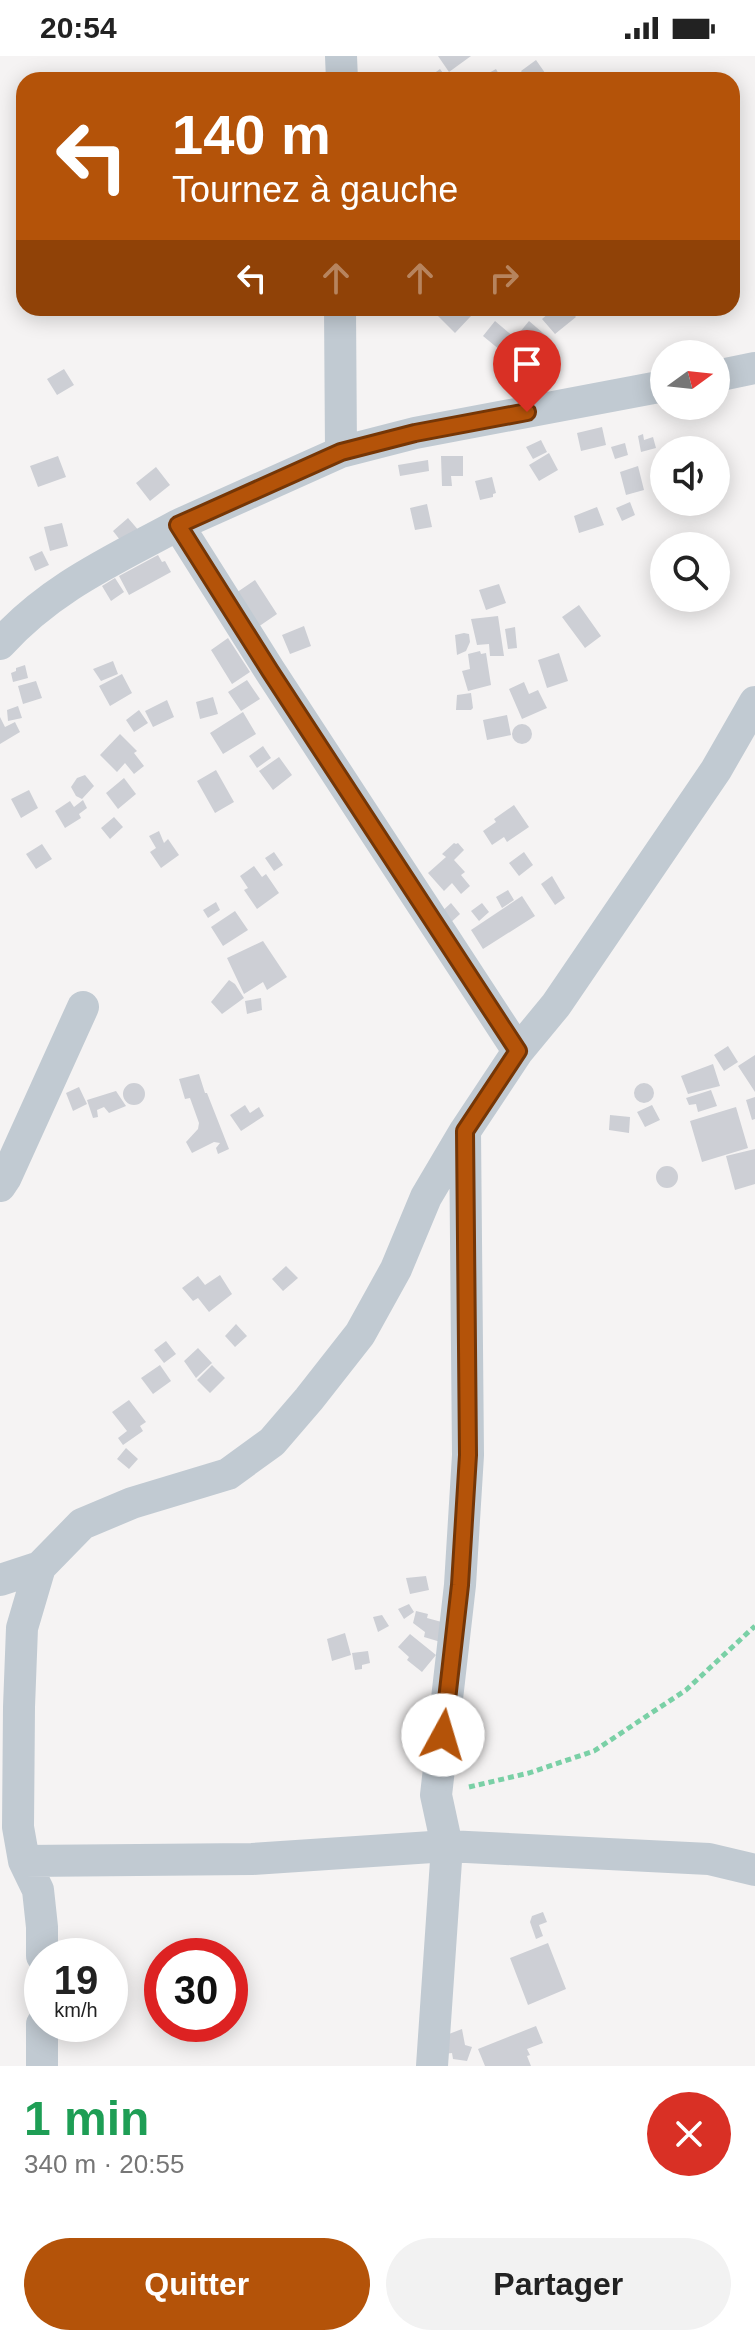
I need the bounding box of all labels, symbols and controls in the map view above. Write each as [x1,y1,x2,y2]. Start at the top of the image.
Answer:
text: 20:54 [40,11,117,44]
text: 140 m [172,103,331,166]
icon: left [40,104,144,208]
text: Tournez à gauche [172,169,458,210]
icon: left [230,256,274,300]
icon: ahead [314,256,358,300]
icon: ahead [398,256,442,300]
icon: right [482,256,526,300]
pin [493,330,561,412]
north arrow [650,340,730,420]
map controls [650,340,730,612]
icon: arrive [505,342,549,386]
button: sound [650,436,730,516]
button: search [650,532,730,612]
position arrow [401,1693,485,1777]
speed limit sign: 30 [144,1938,248,2042]
text: 19 [54,1958,98,2002]
text: km/h [54,1999,98,2021]
text: 1 min [24,2092,149,2145]
button: close [647,2092,731,2176]
text: 340 m · 20:55 [24,2149,184,2179]
button: Quitter [24,2238,370,2330]
button: Partager [386,2238,731,2330]

